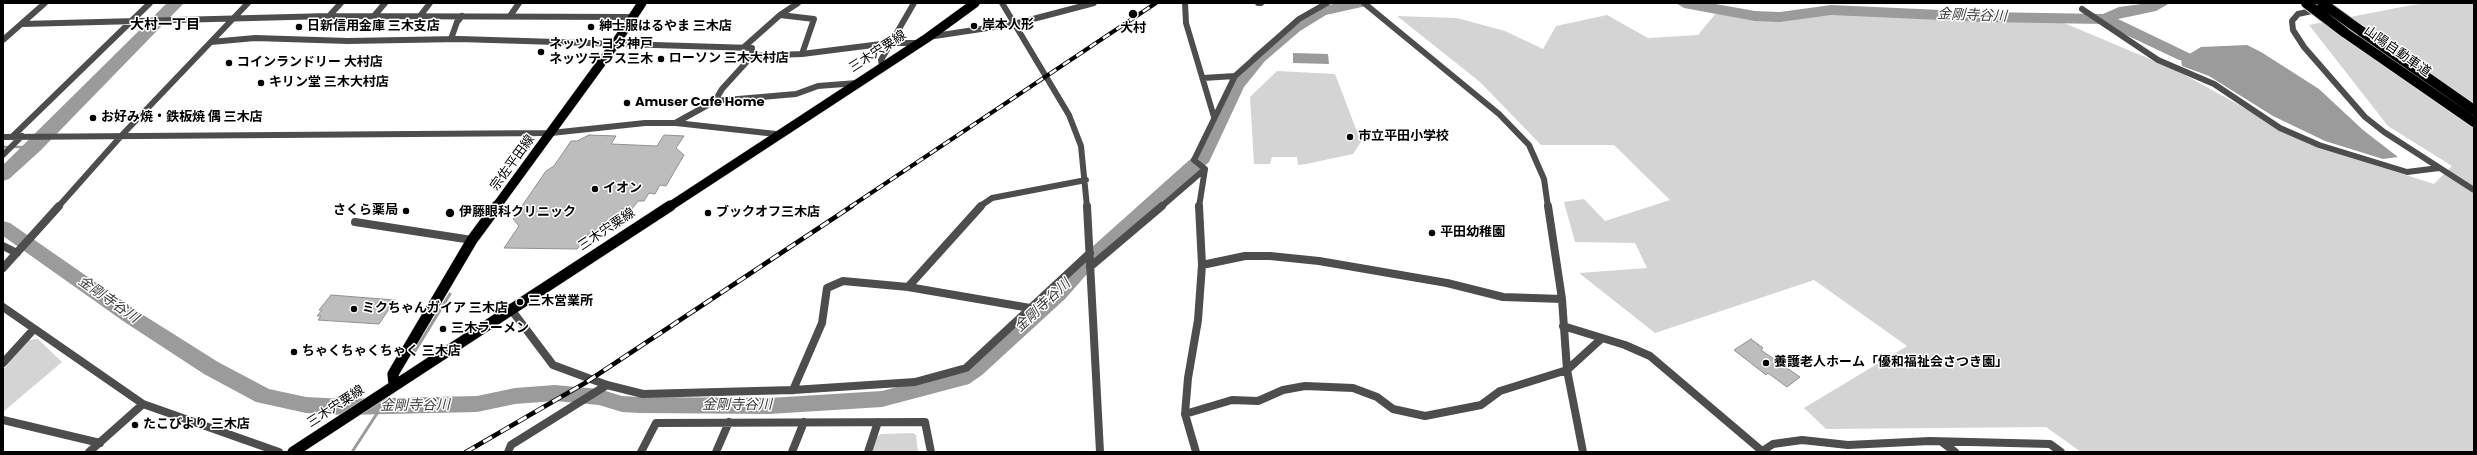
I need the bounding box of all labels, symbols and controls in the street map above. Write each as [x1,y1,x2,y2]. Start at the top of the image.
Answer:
water label: 金剛寺谷川 [1937,6,2007,26]
marker: 大村 [1127,8,1139,20]
district label: 大村一丁目 [130,17,200,33]
place label: 岸本人形 [982,18,1034,34]
place label: 日新信用金庫 三木支店 [307,19,440,35]
place label: 紳士服はるやま 三木店 [599,19,732,35]
marker: 岸本人形 [969,21,979,31]
place label: 大村 [1120,21,1146,37]
marker: 日新信用金庫 三木支店 [294,22,304,32]
marker: 紳士服はるやま 三木店 [586,22,596,32]
street label: 山陽自動車道 [2361,23,2433,81]
street label: 三木宍粟線 [846,28,910,76]
place label: ネッツトヨタ神戸 ネッツテラス三木 [549,37,653,68]
marker: ネッツトヨタ神戸 ネッツテラス三木 [536,47,546,57]
place label: ローソン 三木大村店 [669,51,789,67]
marker: ローソン 三木大村店 [656,54,666,64]
place label: コインランドリー 大村店 [237,55,383,71]
marker: コインランドリー 大村店 [224,58,234,68]
place label: キリン堂 三木大村店 [269,75,389,91]
marker: キリン堂 三木大村店 [256,78,266,88]
place label: Amuser Cafe Home [635,95,764,111]
marker: Amuser Cafe Home [622,98,632,108]
place label: お好み焼・鉄板焼 偶 三木店 [101,110,263,126]
marker: お好み焼・鉄板焼 偶 三木店 [88,113,98,123]
place label: 市立平田小学校 [1358,129,1449,145]
street label: 宗佐平田線 [488,132,538,194]
marker: 市立平田小学校 [1345,132,1355,142]
place label: イオン [603,181,642,197]
marker: イオン [590,184,600,194]
place label: さくら薬局 [333,203,398,219]
place label: 伊藤眼科クリニック [459,205,576,221]
street label: 三木宍粟線 [576,205,638,255]
place label: ブックオフ三木店 [716,205,820,221]
marker: さくら薬局 [401,206,411,216]
marker: 伊藤眼科クリニック [444,207,456,219]
marker: ブックオフ三木店 [703,208,713,218]
place label: 平田幼稚園 [1440,225,1505,241]
marker: 平田幼稚園 [1427,228,1437,238]
water label: 金剛寺谷川 [75,273,141,327]
water label: 金剛寺谷川 [1012,276,1074,336]
place label: 三木営業所 [528,294,593,310]
marker: 三木営業所 [515,297,525,307]
place label: ミクちゃんガイア 三木店 [362,301,508,317]
marker: ミクちゃんガイア 三木店 [349,304,359,314]
place label: 三木ラーメン [451,321,529,337]
marker: 三木ラーメン [438,324,448,334]
place label: ちゃくちゃくちゃく 三木店 [302,344,461,360]
marker: ちゃくちゃくちゃく 三木店 [289,347,299,357]
place label: 養護老人ホーム「優和福祉会さつき園」 [1774,355,2008,371]
marker: 養護老人ホーム「優和福祉会さつき園」 [1761,358,1771,368]
street label: 三木宍粟線 [304,383,368,431]
water label: 金剛寺谷川 [380,397,450,415]
water label: 金剛寺谷川 [702,397,772,413]
place label: たこびより 三木店 [143,417,250,433]
marker: たこびより 三木店 [130,420,140,430]

